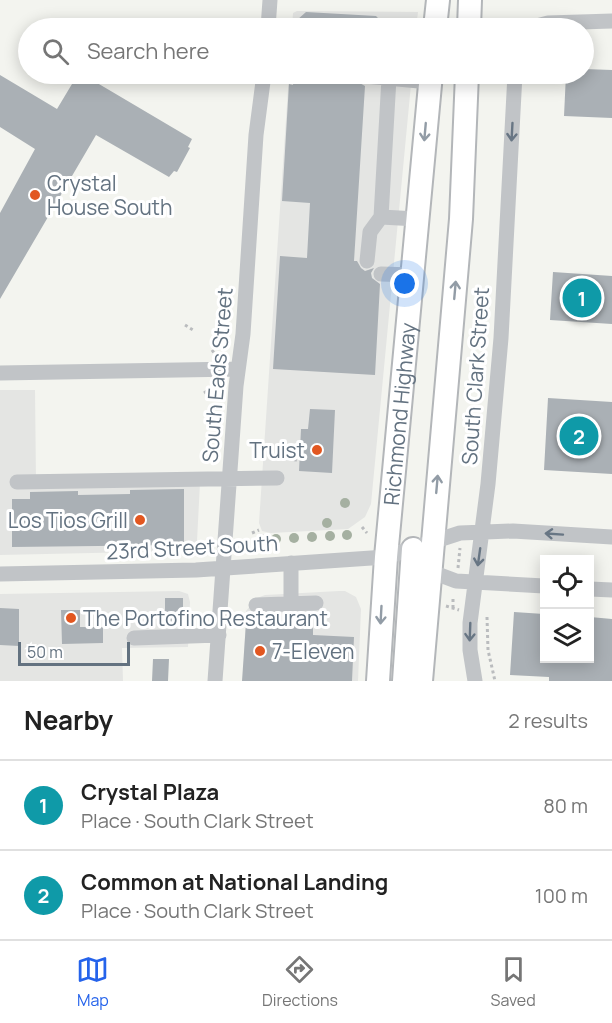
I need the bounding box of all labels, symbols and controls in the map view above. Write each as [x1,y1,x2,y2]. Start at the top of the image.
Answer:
search box [18,18,594,84]
icon: search [39,35,72,68]
text: Search here [87,36,209,66]
one-way arrow [419,121,430,141]
one-way arrow [506,121,517,141]
place label: Crystal House South [47,169,173,221]
marker: Crystal House South [28,188,42,202]
your location [390,269,419,298]
pin: 1 [562,276,602,320]
one-way arrow [450,280,461,300]
street label: South Eads Street [195,286,239,464]
street label: South Clark Street [455,286,495,466]
street label: Richmond Highway [377,321,422,506]
pin: 2 [560,414,598,458]
place label: Truist [249,436,305,464]
marker: Truist [310,443,324,457]
one-way arrow [432,475,443,494]
place label: Los Tios Grill [8,506,128,534]
marker: Los Tios Grill [133,513,147,527]
one-way arrow [544,528,564,539]
street label: 23rd Street South [105,529,279,565]
one-way arrow [473,547,484,566]
map controls [540,555,594,663]
button: locate [540,555,594,609]
place label: The Portofino Restaurant [83,604,328,632]
one-way arrow [376,605,387,625]
button: layers [540,609,594,663]
marker: The Portofino Restaurant [64,611,78,625]
one-way arrow [464,621,475,641]
place label: 7-Eleven [272,637,355,665]
scale bar [18,639,130,666]
text: 50 m [27,641,63,663]
marker: 7-Eleven [253,644,267,658]
text: Nearby [24,702,113,738]
text: 2 results [508,707,588,734]
text: Crystal Plaza [81,777,219,807]
text: 1 [39,792,48,819]
text: 80 m [543,792,588,819]
text: Place · South Clark Street [81,807,314,834]
text: Common at National Landing [81,867,388,897]
text: 2 [38,882,49,909]
text: 100 m [535,882,588,909]
text: Place · South Clark Street [81,897,314,924]
tab: Map [76,953,109,1011]
tab: Directions [262,953,338,1011]
tab: Saved [491,953,536,1011]

